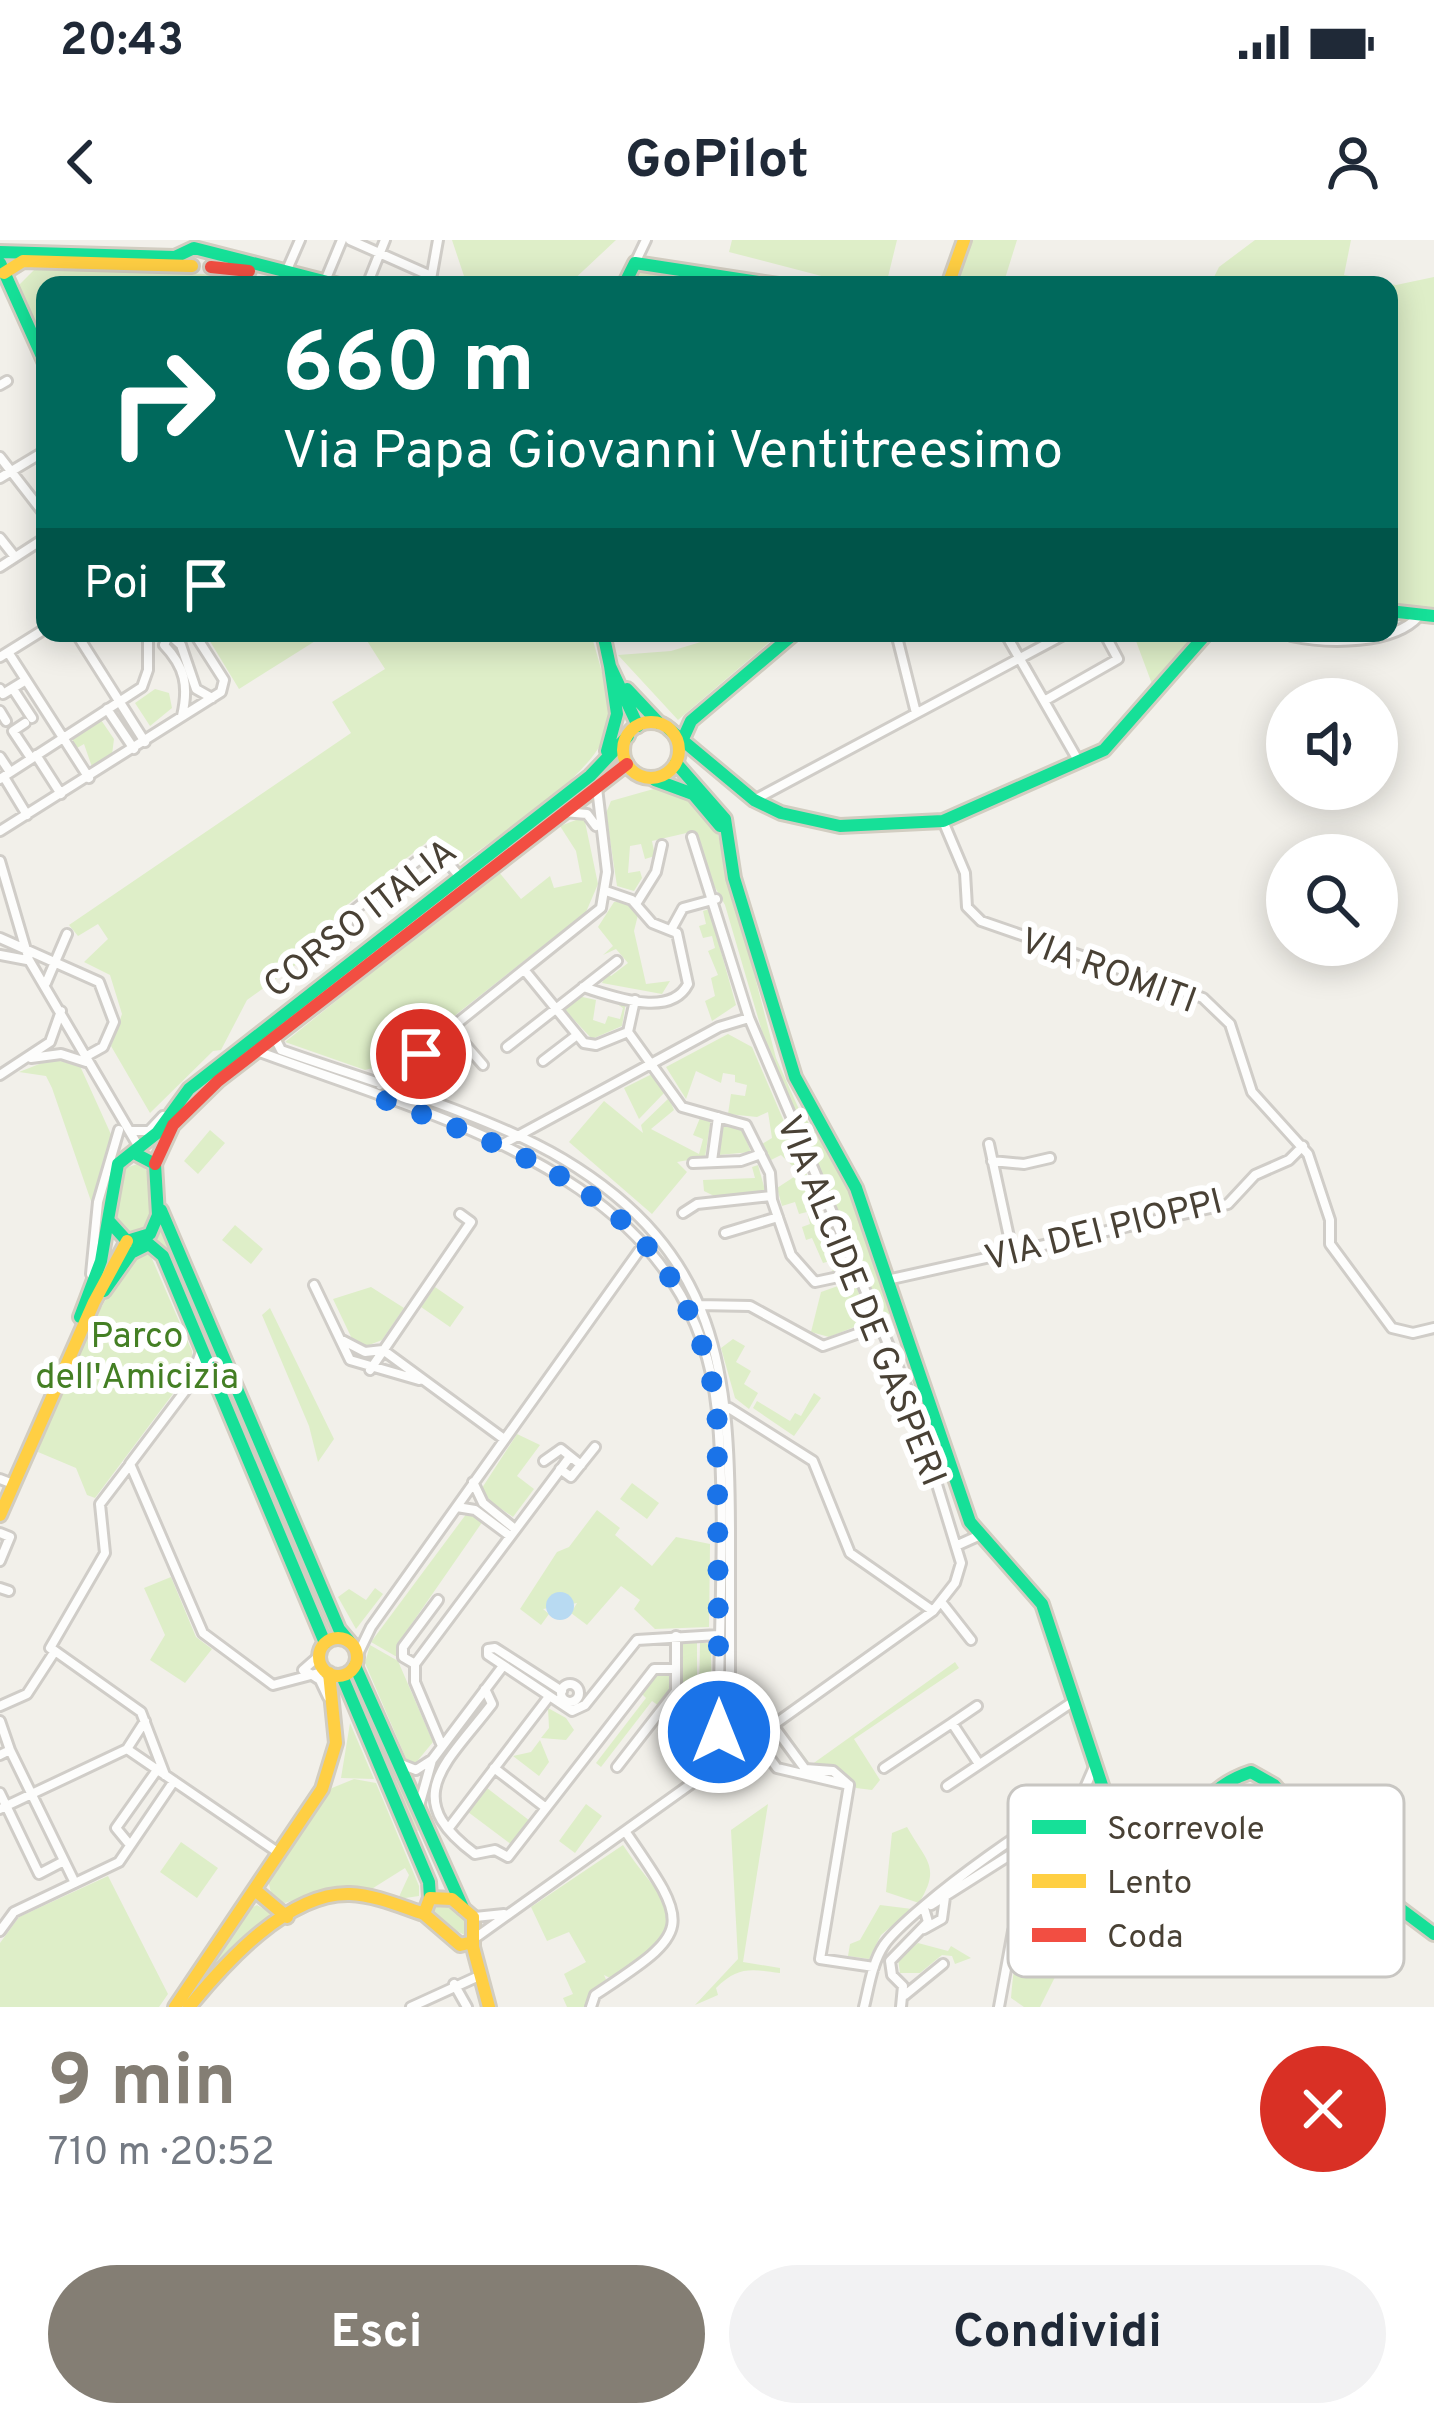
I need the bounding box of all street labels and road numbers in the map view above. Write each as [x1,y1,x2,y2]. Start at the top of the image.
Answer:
street label: CORSO ITALIA [255,830,467,1010]
street label: VIA ROMITI [1013,920,1202,1026]
street label: VIA ALCIDE DE GASPERI [764,1110,955,1493]
street label: VIA DEI PIOPPI [980,1180,1227,1284]

